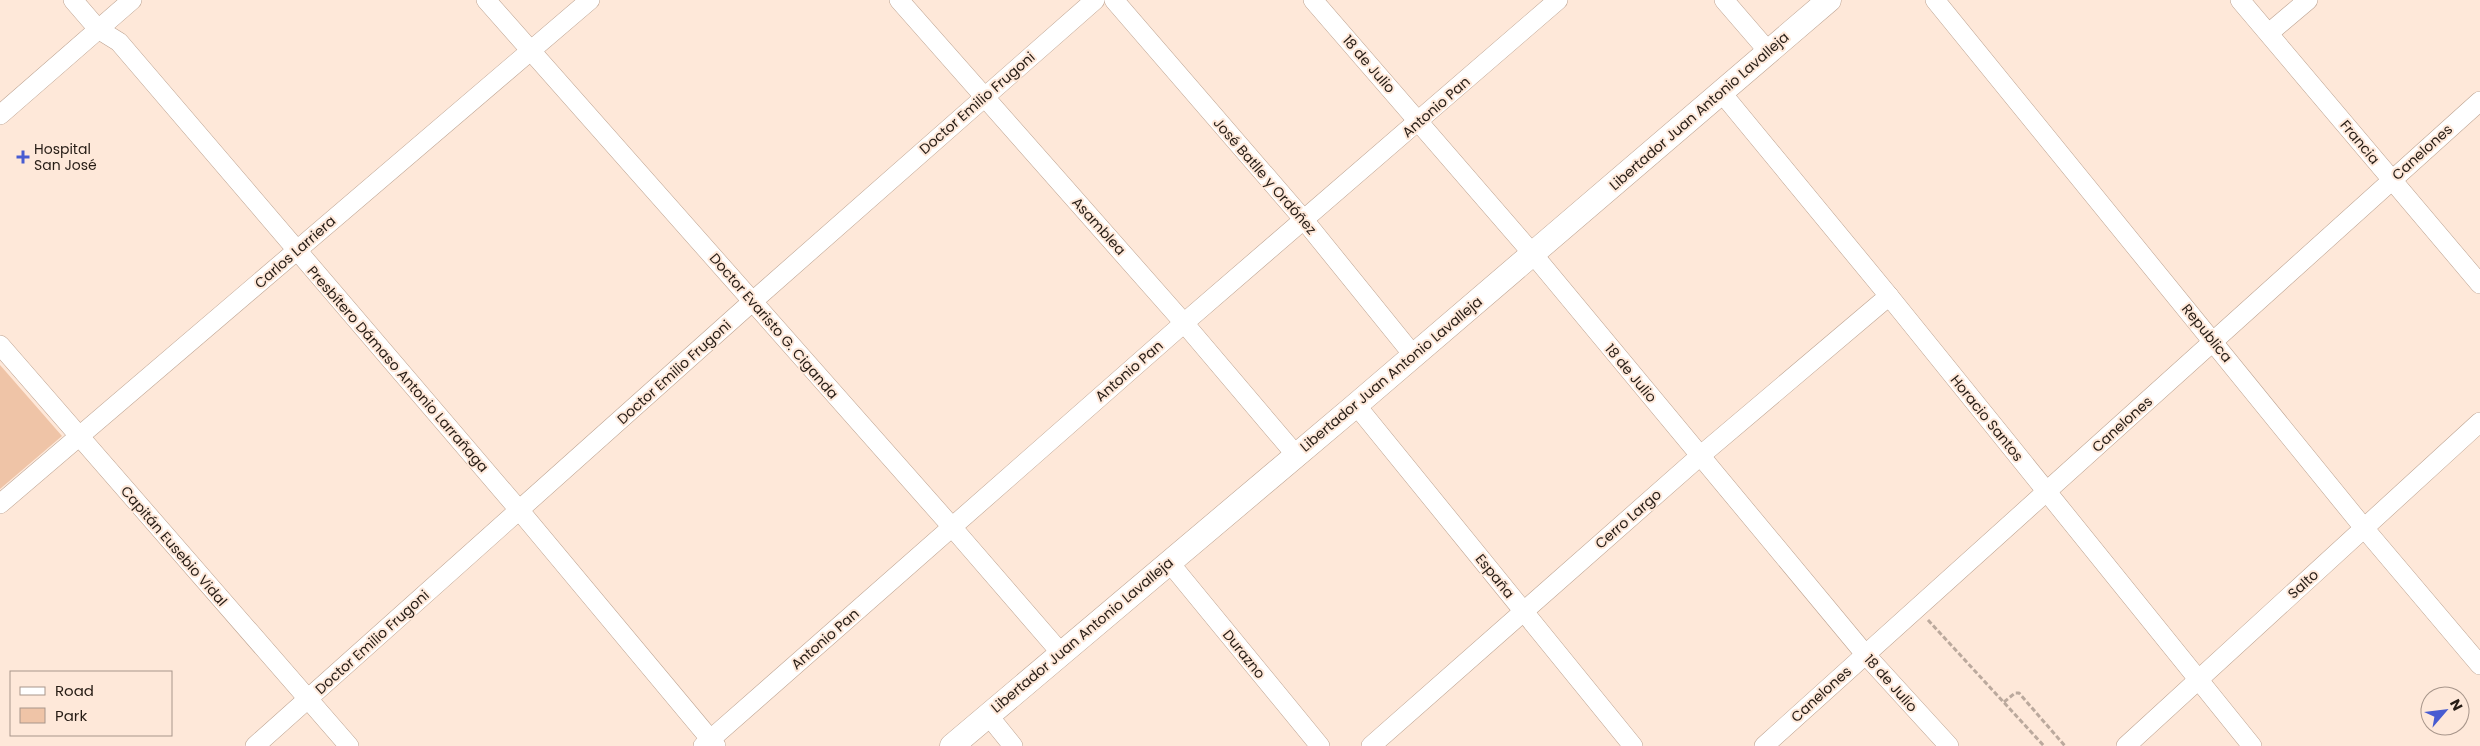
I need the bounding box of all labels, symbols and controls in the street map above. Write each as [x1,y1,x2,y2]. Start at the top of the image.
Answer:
street label: Libertador Juan Antonio Lavalleja [1605,27,1793,195]
street label: 18 de Julio [1338,31,1400,97]
street label: Doctor Emilio Frugoni [915,47,1039,159]
street label: Antonio Pan [1398,72,1474,142]
street label: José Batlle y Ordóñez [1209,113,1321,239]
street label: Francia [2336,116,2384,168]
street label: Canelones [2387,119,2457,185]
place label: Hospital San José [34,139,97,175]
marker: Hospital San José [16,150,30,164]
street label: Asamblea [1068,193,1130,259]
street label: Carlos Larriera [250,211,340,293]
street label: Doctor Evaristo G. Ciganda [705,249,843,403]
street label: Presbítero Dámaso Antonio Larrañaga [303,261,493,477]
street label: Libertador Juan Antonio Lavalleja [1296,292,1486,456]
street label: Republica [2177,300,2237,366]
street label: Doctor Emilio Frugoni [613,315,735,429]
street label: Antonio Pan [1091,336,1167,406]
street label: 18 de Julio [1600,339,1662,407]
street label: Horacio Santos [1946,371,2028,465]
street label: Canelones [2087,391,2157,457]
street label: Capitán Eusebio Vidal [116,482,232,610]
street label: Cerro Largo [1591,485,1665,553]
street label: España [1471,550,1519,602]
street label: Libertador Juan Antonio Lavalleja [987,553,1177,717]
street label: Salto [2283,565,2323,603]
street label: Doctor Emilio Frugoni [311,585,433,699]
street label: Antonio Pan [787,604,863,674]
street label: Durazno [1218,625,1270,683]
street label: 18 de Julio [1860,650,1922,716]
street label: Canelones [1786,661,1856,727]
legend [10,671,172,736]
text: Road [55,680,94,701]
north arrow [2420,686,2470,736]
text: N [2445,696,2468,714]
text: Park [55,705,87,726]

